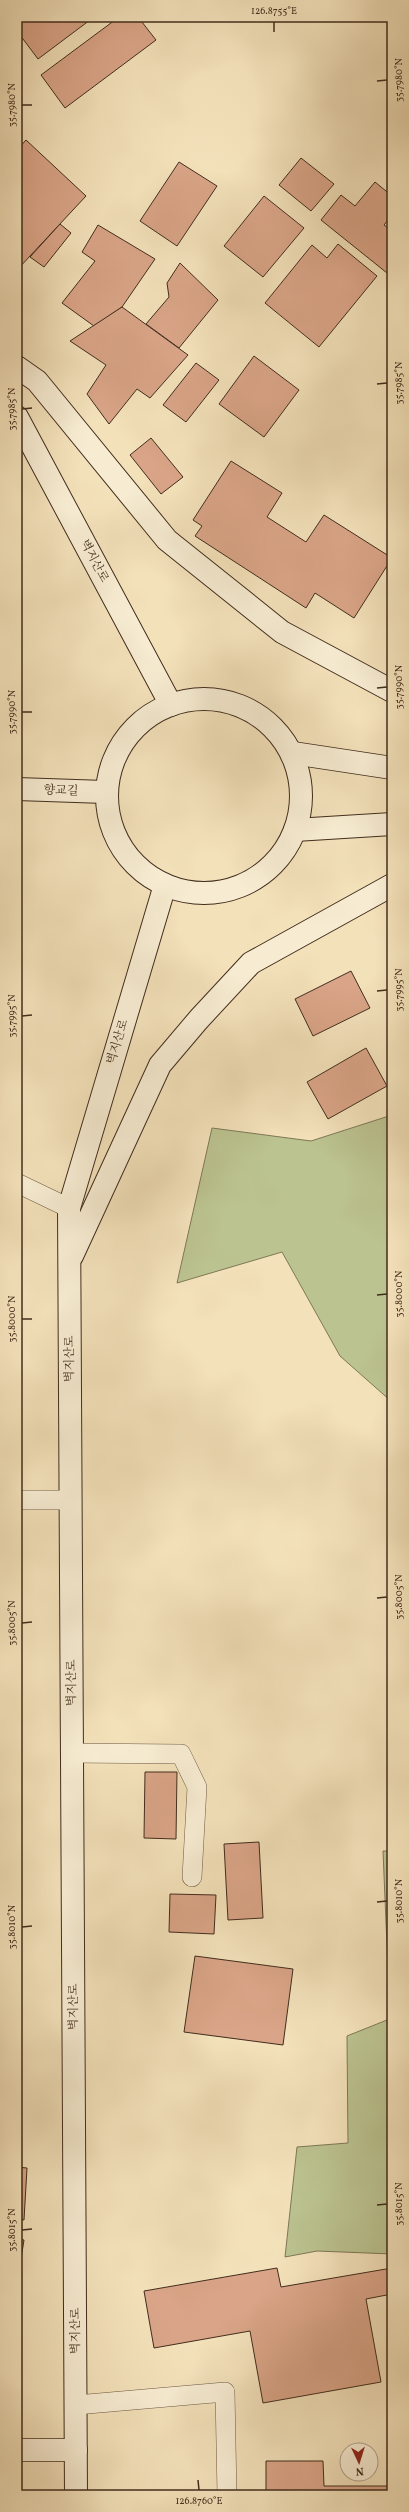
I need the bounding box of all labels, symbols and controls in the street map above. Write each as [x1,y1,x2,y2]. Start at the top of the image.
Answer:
text: 126.8755°E [251,4,297,18]
text: 35.7980°N [392,57,406,102]
text: 35.7980°N [5,82,19,127]
text: 35.7985°N [392,361,406,405]
text: 35.7985°N [5,387,19,431]
street label: 벽지산로 [76,537,112,586]
text: 35.7990°N [392,664,406,709]
text: 35.7990°N [5,689,19,734]
street label: 향교길 [43,782,79,800]
text: 35.7995°N [392,968,406,1012]
text: 35.7995°N [5,994,19,1038]
street label: 벽지산로 [104,1017,133,1067]
text: 35.8000°N [392,1270,406,1317]
text: 35.8000°N [5,1295,19,1342]
street label: 벽지산로 [62,1335,78,1382]
text: 35.8005°N [392,1574,406,1620]
text: 35.8005°N [5,1600,19,1646]
street label: 벽지산로 [64,1659,80,1706]
text: 35.8010°N [392,1878,406,1923]
text: 35.8010°N [5,1904,19,1949]
street label: 벽지산로 [66,1983,82,2030]
text: 35.8015°N [392,2182,406,2226]
text: 35.8015°N [5,2208,19,2252]
street label: 벽지산로 [68,2307,84,2354]
north arrow [339,2442,379,2482]
text: N [355,2463,364,2478]
text: 126.8760°E [175,2494,223,2508]

